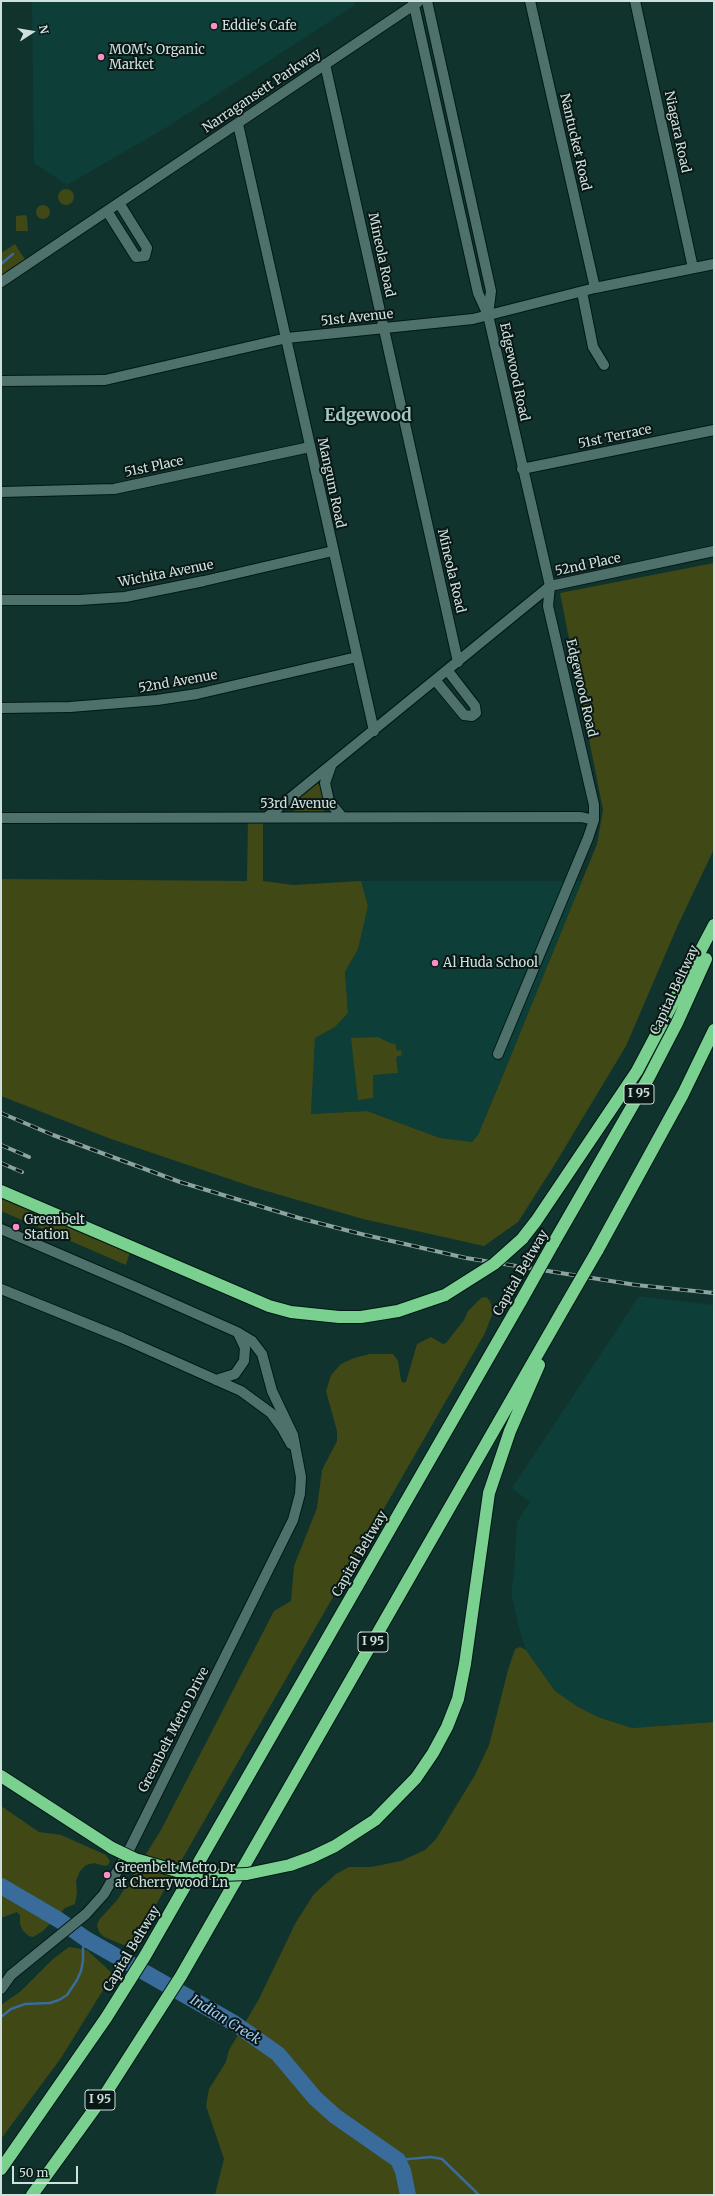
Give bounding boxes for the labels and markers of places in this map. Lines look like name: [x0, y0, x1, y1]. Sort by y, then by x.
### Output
place label: Eddie's Cafe: [222, 18, 297, 34]
marker: Eddie's Cafe: [209, 21, 219, 31]
place label: MOM's Organic Market: [109, 42, 205, 73]
marker: MOM's Organic Market: [96, 52, 106, 62]
place label: Al Huda School: [443, 955, 538, 971]
marker: Al Huda School: [430, 958, 440, 968]
place label: Greenbelt Station: [24, 1212, 85, 1243]
marker: Greenbelt Station: [11, 1222, 21, 1232]
place label: Greenbelt Metro Dr at Cherrywood Ln: [115, 1860, 235, 1891]
marker: Greenbelt Metro Dr at Cherrywood Ln: [102, 1870, 112, 1880]

